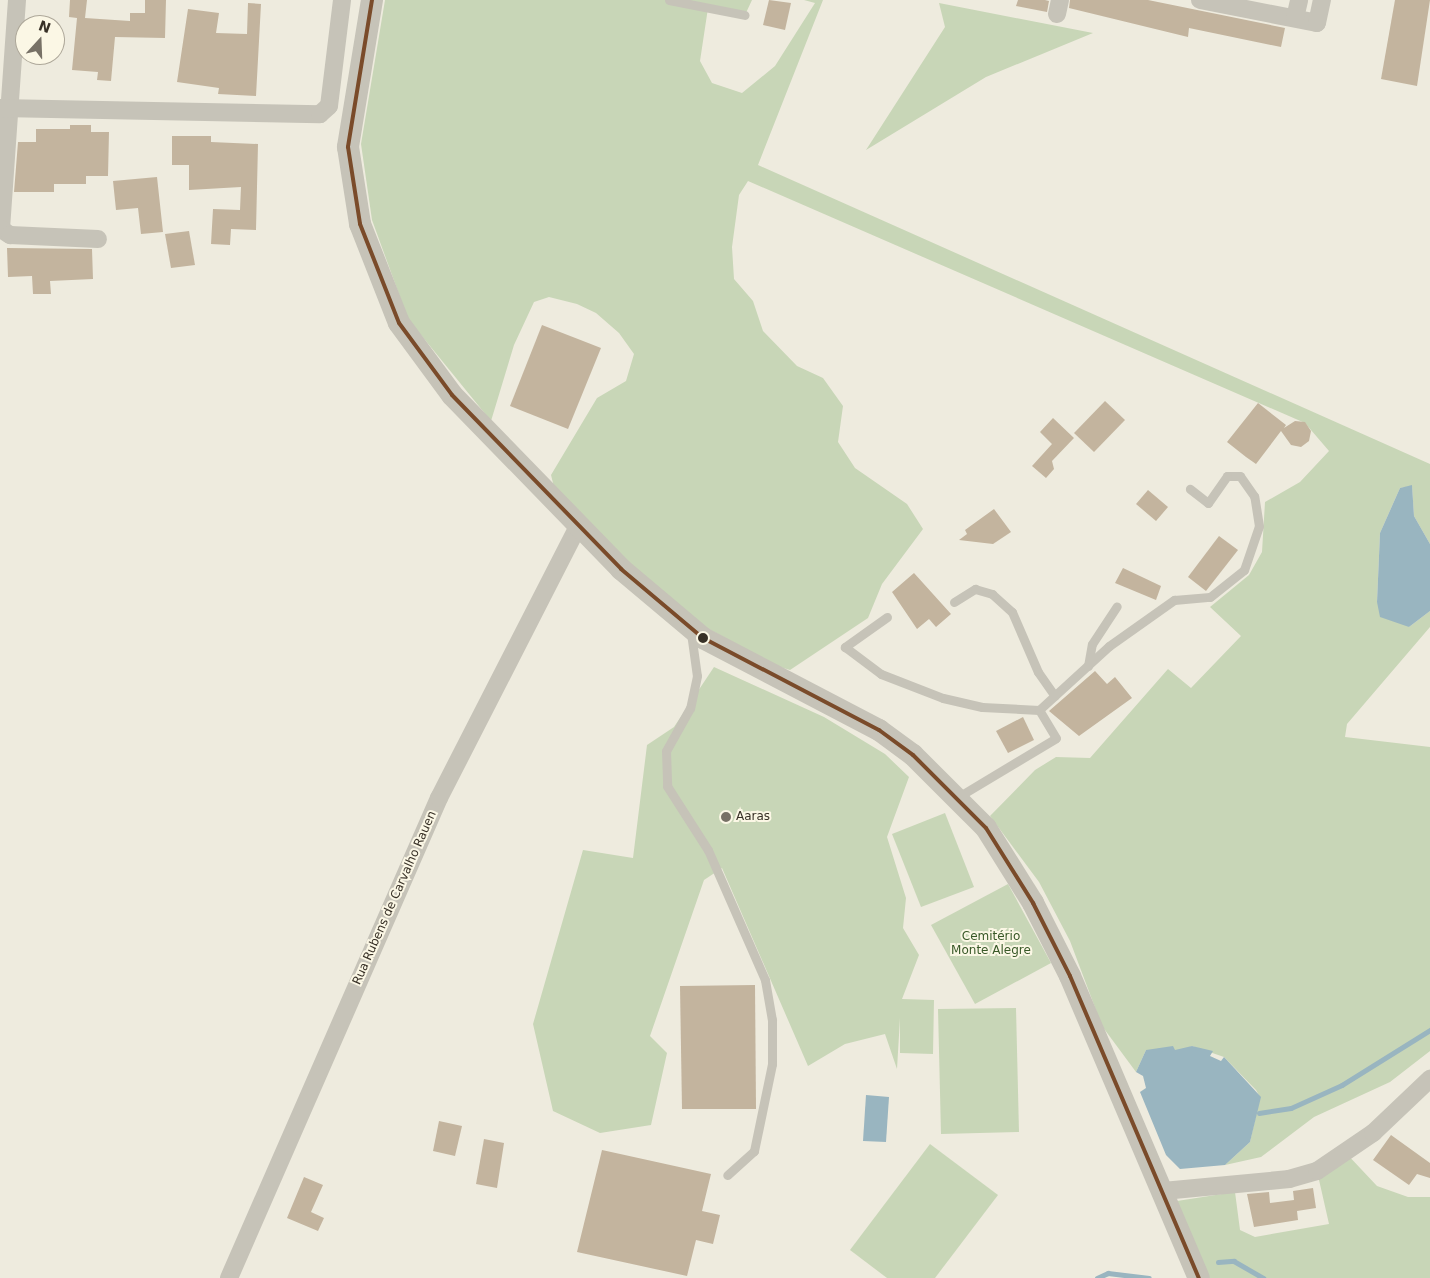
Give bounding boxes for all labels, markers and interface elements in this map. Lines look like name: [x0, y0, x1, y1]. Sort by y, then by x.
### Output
north arrow: [15, 15, 65, 65]
text: N: [37, 17, 53, 36]
unlabelled marker: [698, 633, 708, 643]
street label: Rua Rubens de Carvalho Rauen: [350, 809, 440, 987]
place label: Aaras: [736, 810, 770, 824]
marker: Aaras: [720, 811, 732, 823]
park label: Cemitério Monte Alegre: [951, 930, 1031, 958]

